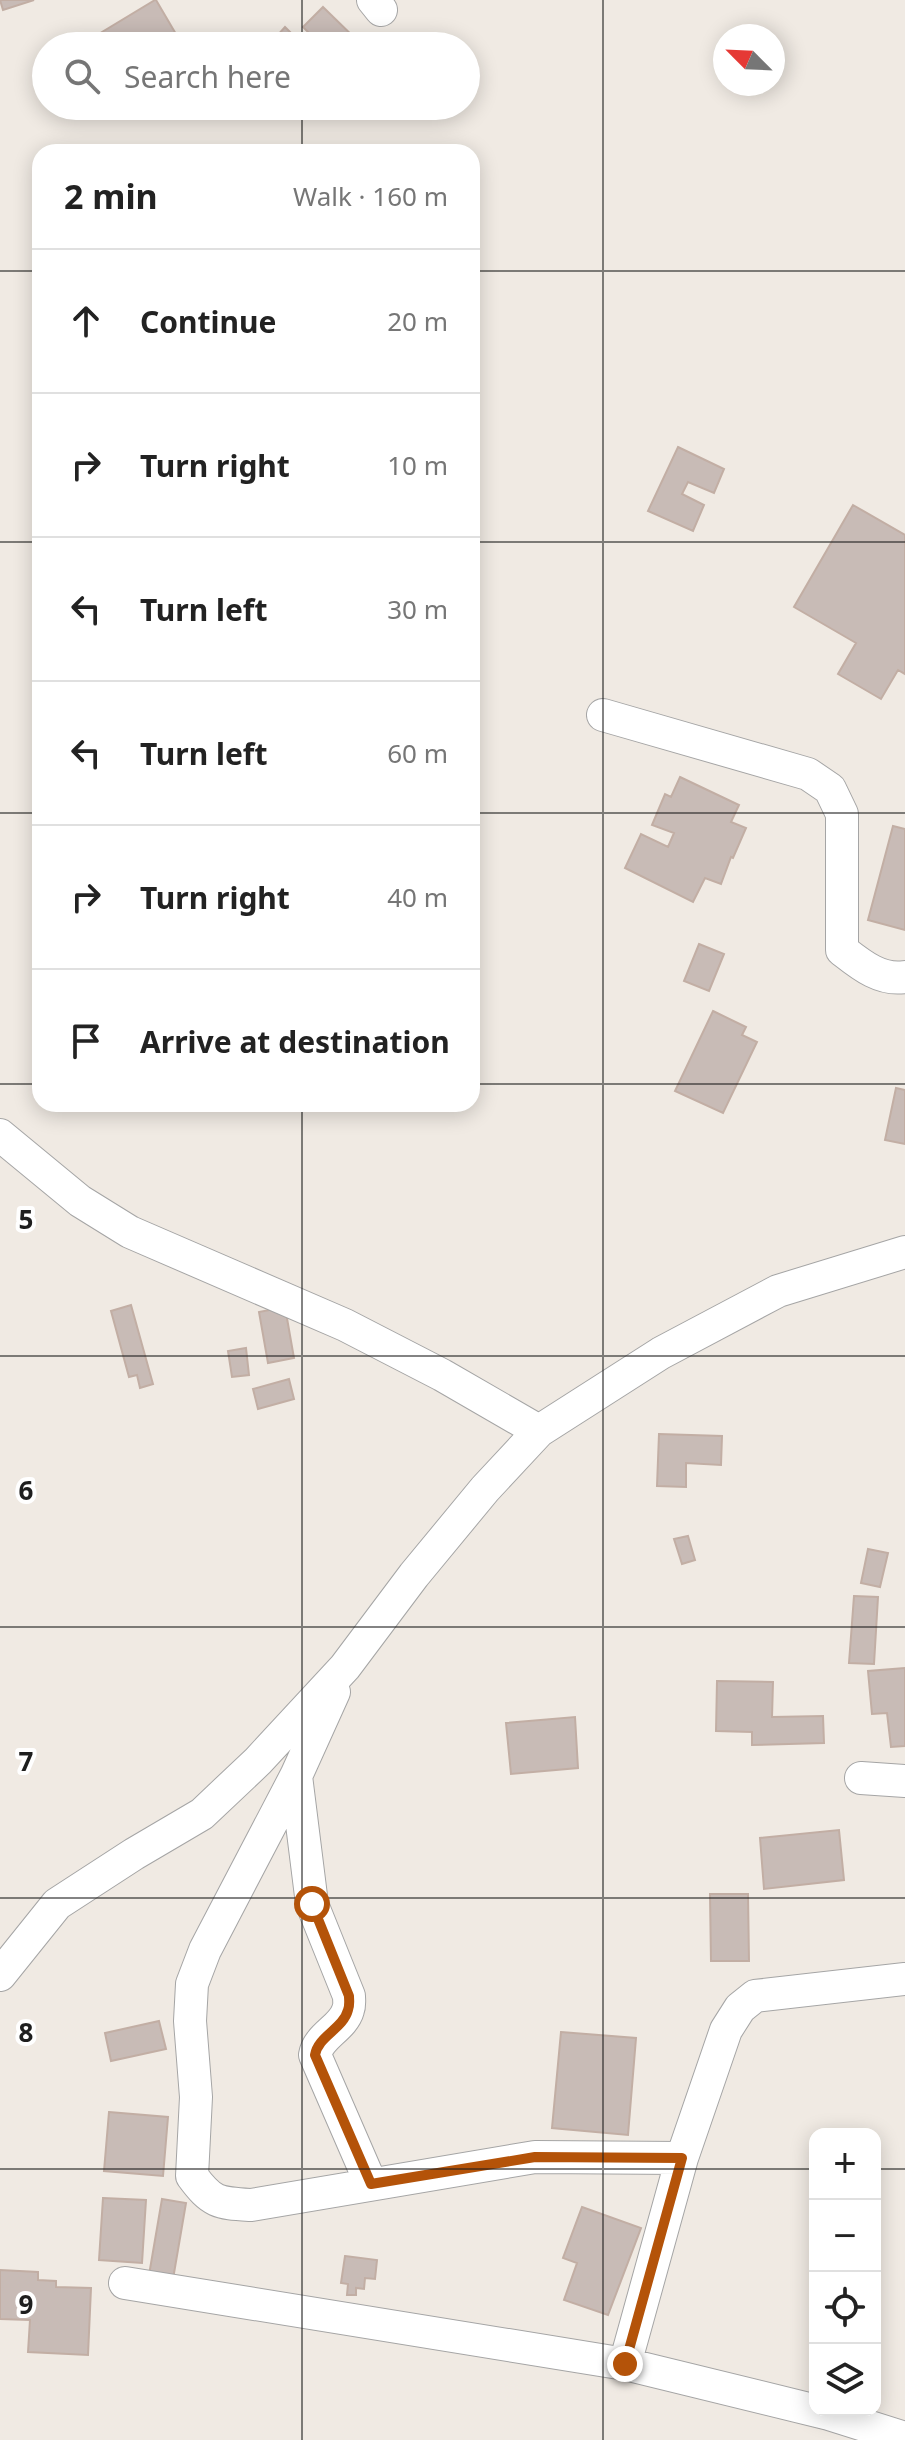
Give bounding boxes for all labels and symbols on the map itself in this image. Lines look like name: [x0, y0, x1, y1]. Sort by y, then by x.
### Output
north arrow: [713, 24, 785, 96]
text: 5: [19, 1201, 33, 1237]
text: 6: [19, 1472, 34, 1508]
text: 7: [19, 1743, 34, 1779]
route start: [294, 1886, 330, 1922]
text: 8: [19, 2014, 33, 2050]
text: 9: [19, 2286, 33, 2322]
route end: [607, 2346, 643, 2382]

